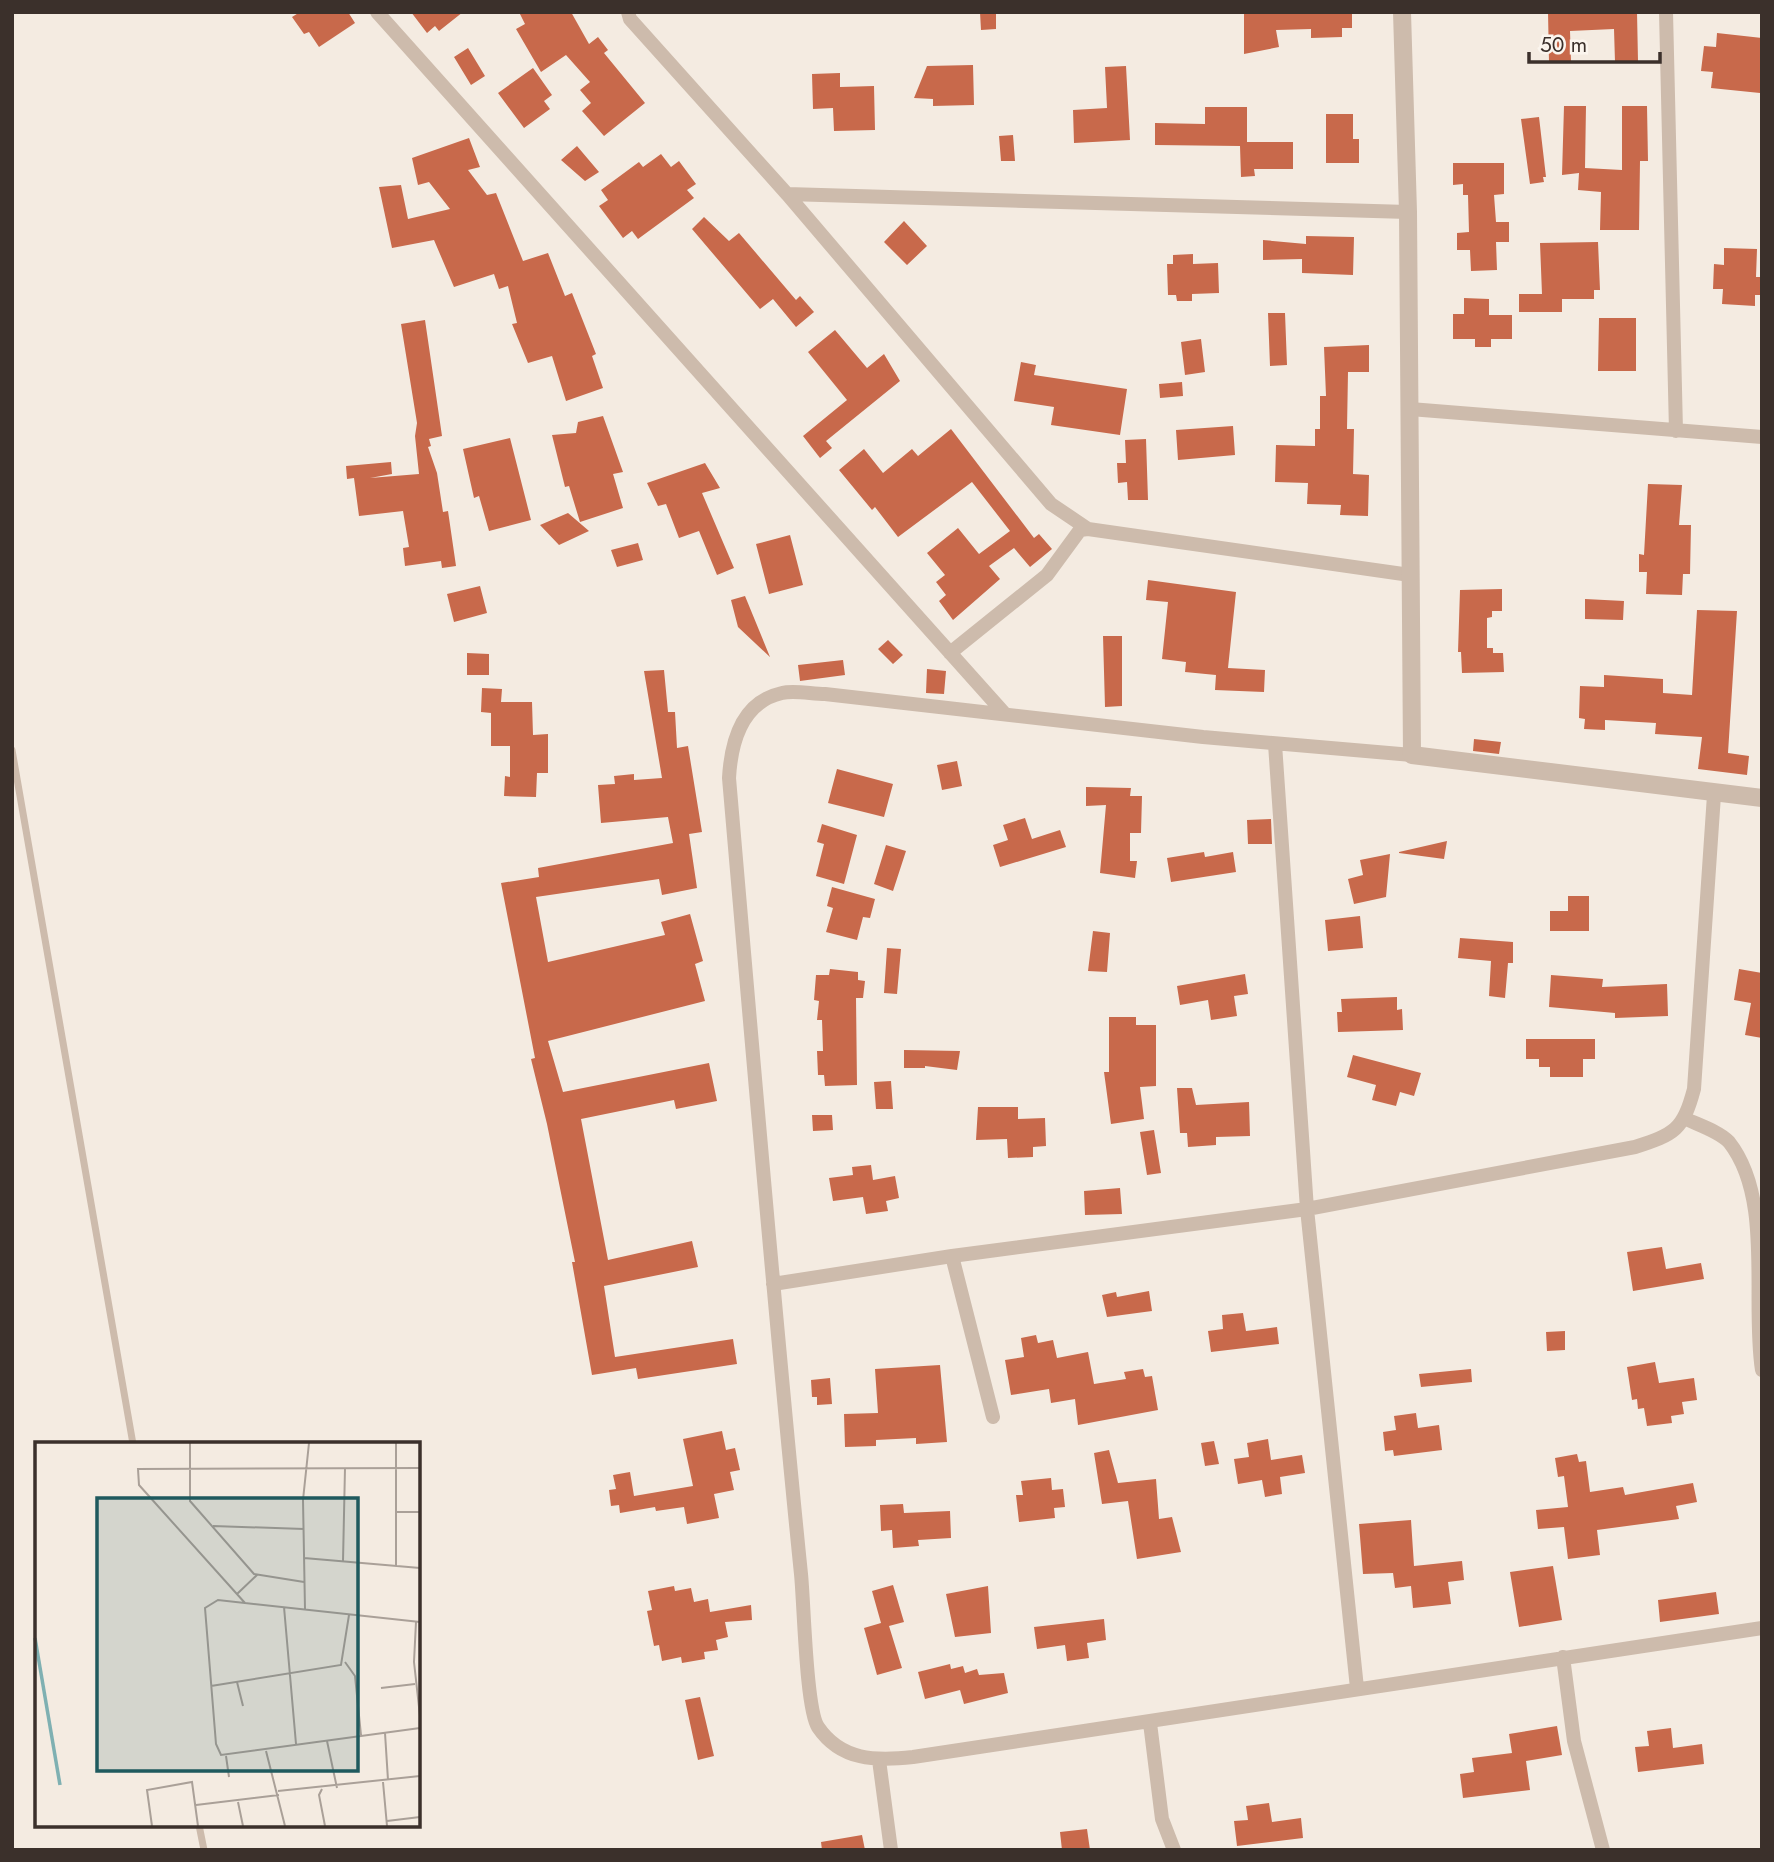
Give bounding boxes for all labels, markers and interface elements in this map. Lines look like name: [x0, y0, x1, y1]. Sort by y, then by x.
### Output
scale bar: [1529, 21, 1660, 65]
text: 50 m: [1540, 30, 1587, 60]
inset map: [35, 1442, 420, 1827]

